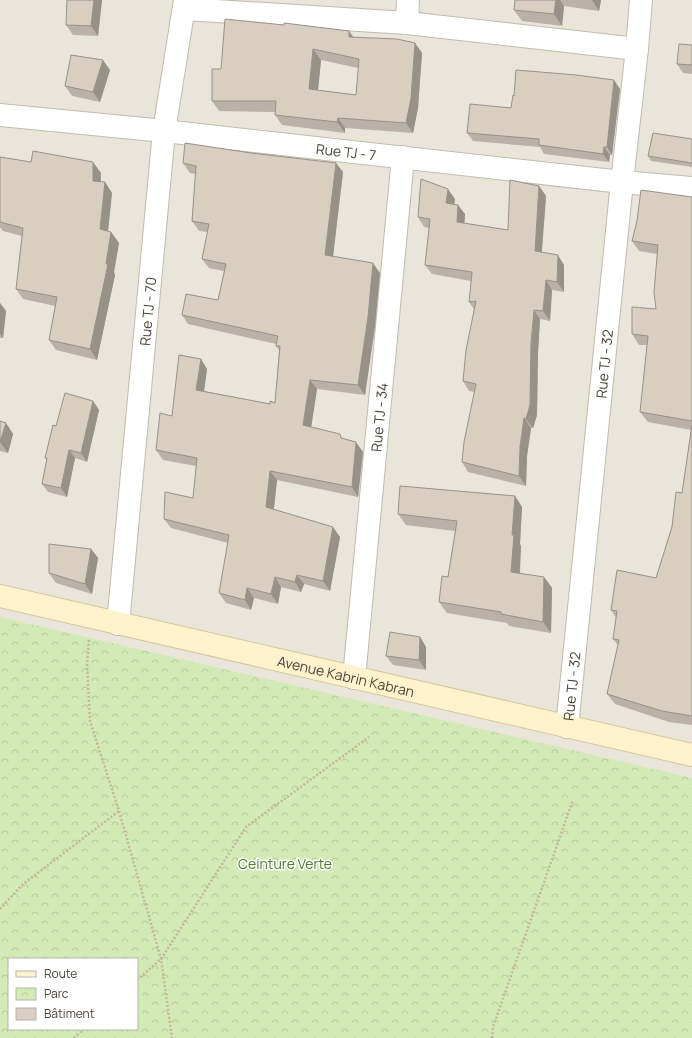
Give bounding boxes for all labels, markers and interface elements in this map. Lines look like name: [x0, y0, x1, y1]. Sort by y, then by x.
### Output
street label: Rue TJ - 7: [315, 138, 377, 164]
street label: Rue TJ - 70: [135, 276, 160, 347]
street label: Rue TJ - 32: [591, 328, 617, 399]
street label: Rue TJ - 34: [366, 382, 391, 453]
street label: Avenue Kabrin Kabran: [276, 651, 416, 700]
street label: Rue TJ - 32: [558, 651, 584, 722]
park label: Ceinture Verte: [238, 854, 332, 873]
legend: [8, 958, 138, 1030]
text: Route: [44, 965, 77, 982]
text: Parc: [44, 985, 69, 1002]
text: Bâtiment: [44, 1005, 95, 1022]

